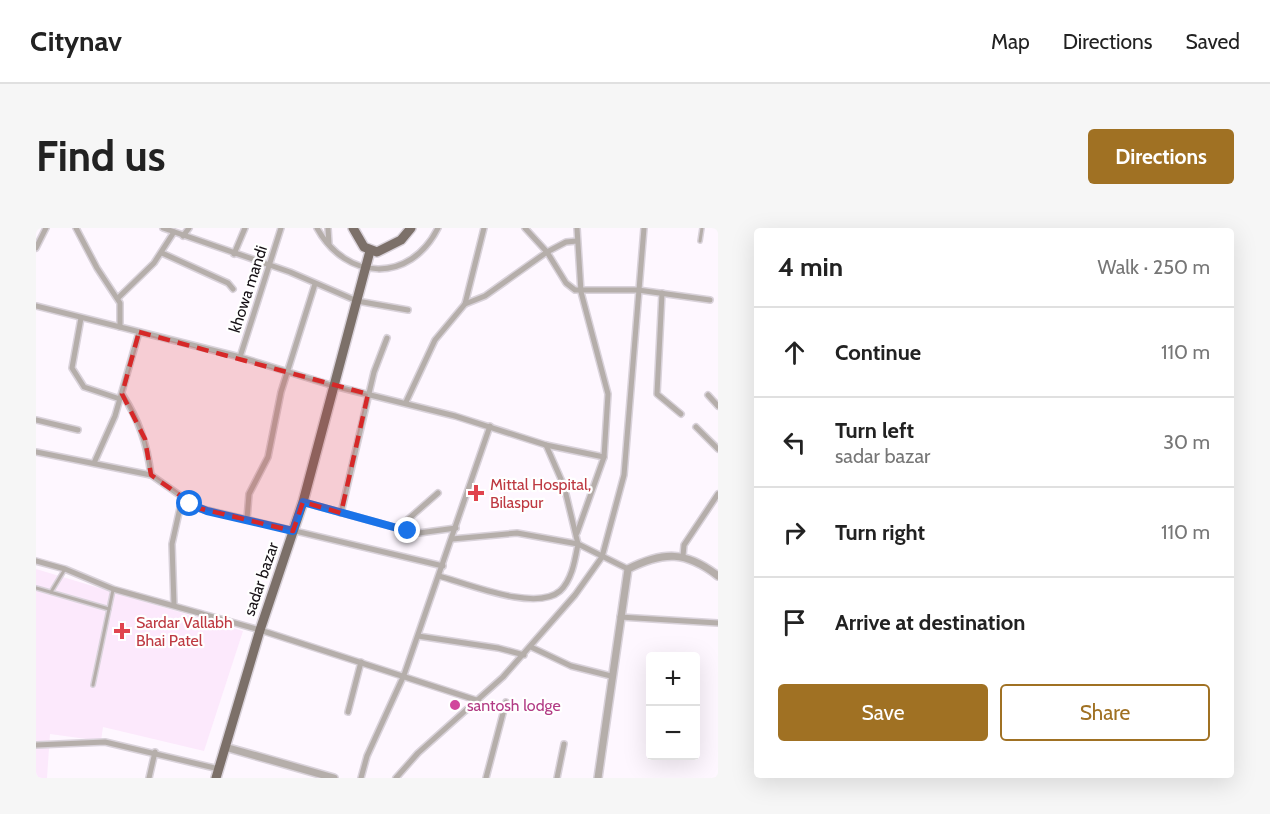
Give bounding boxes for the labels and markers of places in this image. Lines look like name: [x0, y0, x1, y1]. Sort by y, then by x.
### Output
place label: Mittal Hospital, Bilaspur: [490, 475, 591, 512]
marker: Mittal Hospital, Bilaspur: [467, 484, 485, 502]
place label: Sardar Vallabh Bhai Patel: [136, 613, 233, 650]
marker: Sardar Vallabh Bhai Patel: [113, 622, 131, 640]
place label: santosh lodge: [467, 696, 561, 715]
marker: santosh lodge: [448, 698, 462, 712]

